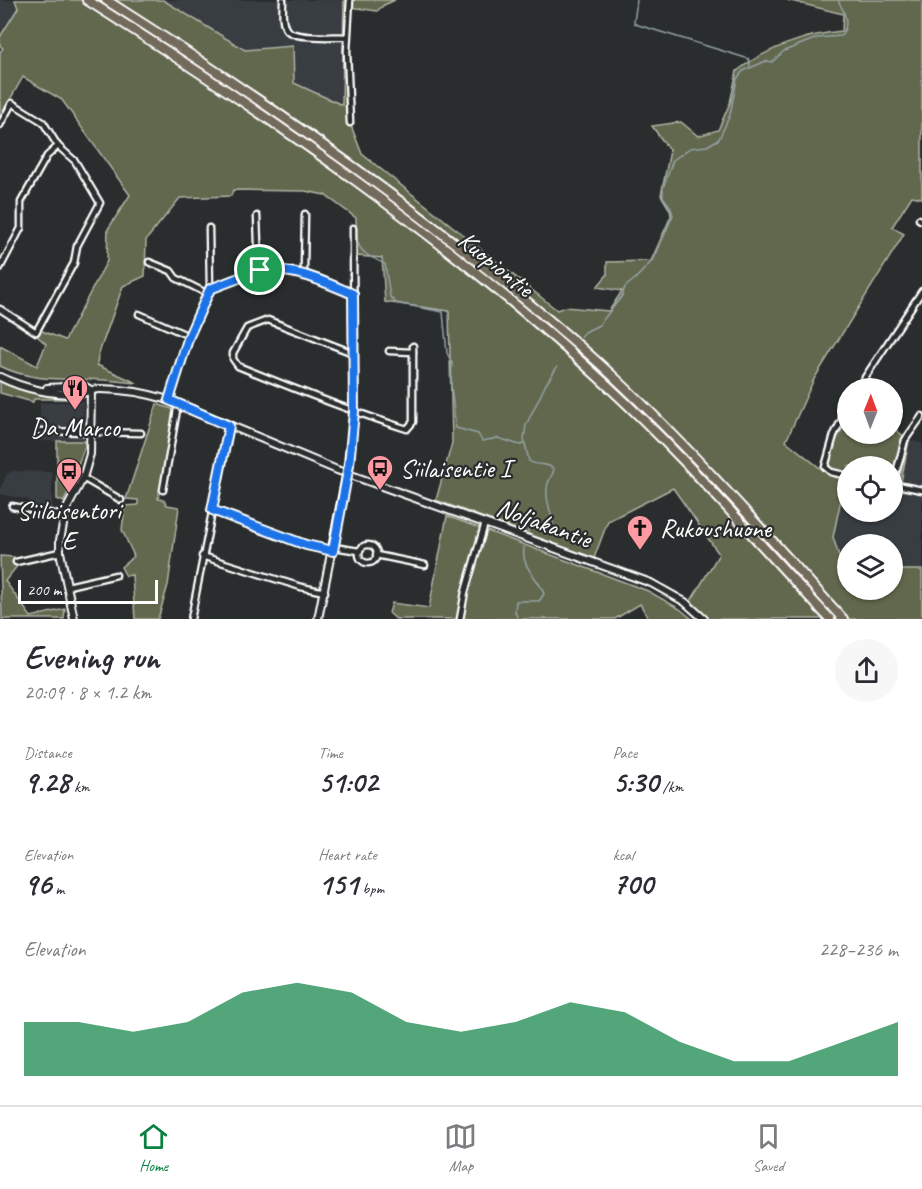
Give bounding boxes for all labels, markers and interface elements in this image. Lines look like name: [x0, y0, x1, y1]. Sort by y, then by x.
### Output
street label: Kuopiontie: [452, 224, 542, 305]
pin: [234, 244, 285, 295]
icon: arrive: [243, 253, 276, 286]
restaurant icon: Da Marco: [60, 373, 90, 411]
north arrow: [837, 378, 903, 444]
map controls: [837, 378, 903, 600]
place label: Da Marco: [30, 411, 122, 444]
place label: Siilaisentie I: [400, 452, 516, 485]
bus stop icon: Siilaisentie I: [365, 453, 395, 491]
bus stop icon: Siilaisentori E: [54, 456, 84, 494]
button: locate: [837, 456, 903, 522]
street label: Noljakantie: [492, 491, 597, 556]
place label: Siilaisentori E: [17, 494, 124, 557]
place label: Rukoushuone: [660, 512, 773, 545]
church icon: Rukoushuone: [625, 513, 655, 551]
button: layers: [837, 534, 903, 600]
scale bar: [18, 577, 158, 604]
text: 200 m: [27, 580, 61, 600]
text: Evening run: [24, 636, 159, 678]
button: share: [835, 639, 898, 702]
text: 20:09 · 8 × 1.2 km: [24, 680, 151, 705]
text: Distance: [24, 743, 72, 763]
text: Time: [318, 743, 343, 763]
text: Pace: [613, 743, 637, 763]
text: 9.28: [24, 763, 70, 801]
text: 51:02: [318, 763, 378, 801]
text: 5:30: [613, 763, 659, 801]
text: km: [70, 777, 90, 797]
text: /km: [659, 777, 683, 797]
text: Elevation: [24, 845, 73, 865]
text: Heart rate: [318, 845, 377, 865]
text: kcal: [613, 845, 634, 865]
text: 96: [24, 865, 51, 903]
text: 151: [318, 865, 358, 903]
text: 700: [613, 865, 653, 903]
text: m: [51, 879, 64, 899]
text: bpm: [358, 879, 384, 899]
text: Elevation: [24, 937, 86, 962]
text: 228–236 m: [819, 937, 898, 962]
tab: Home: [137, 1120, 170, 1176]
tab: Map: [444, 1120, 477, 1176]
tab: Saved: [752, 1120, 785, 1176]

